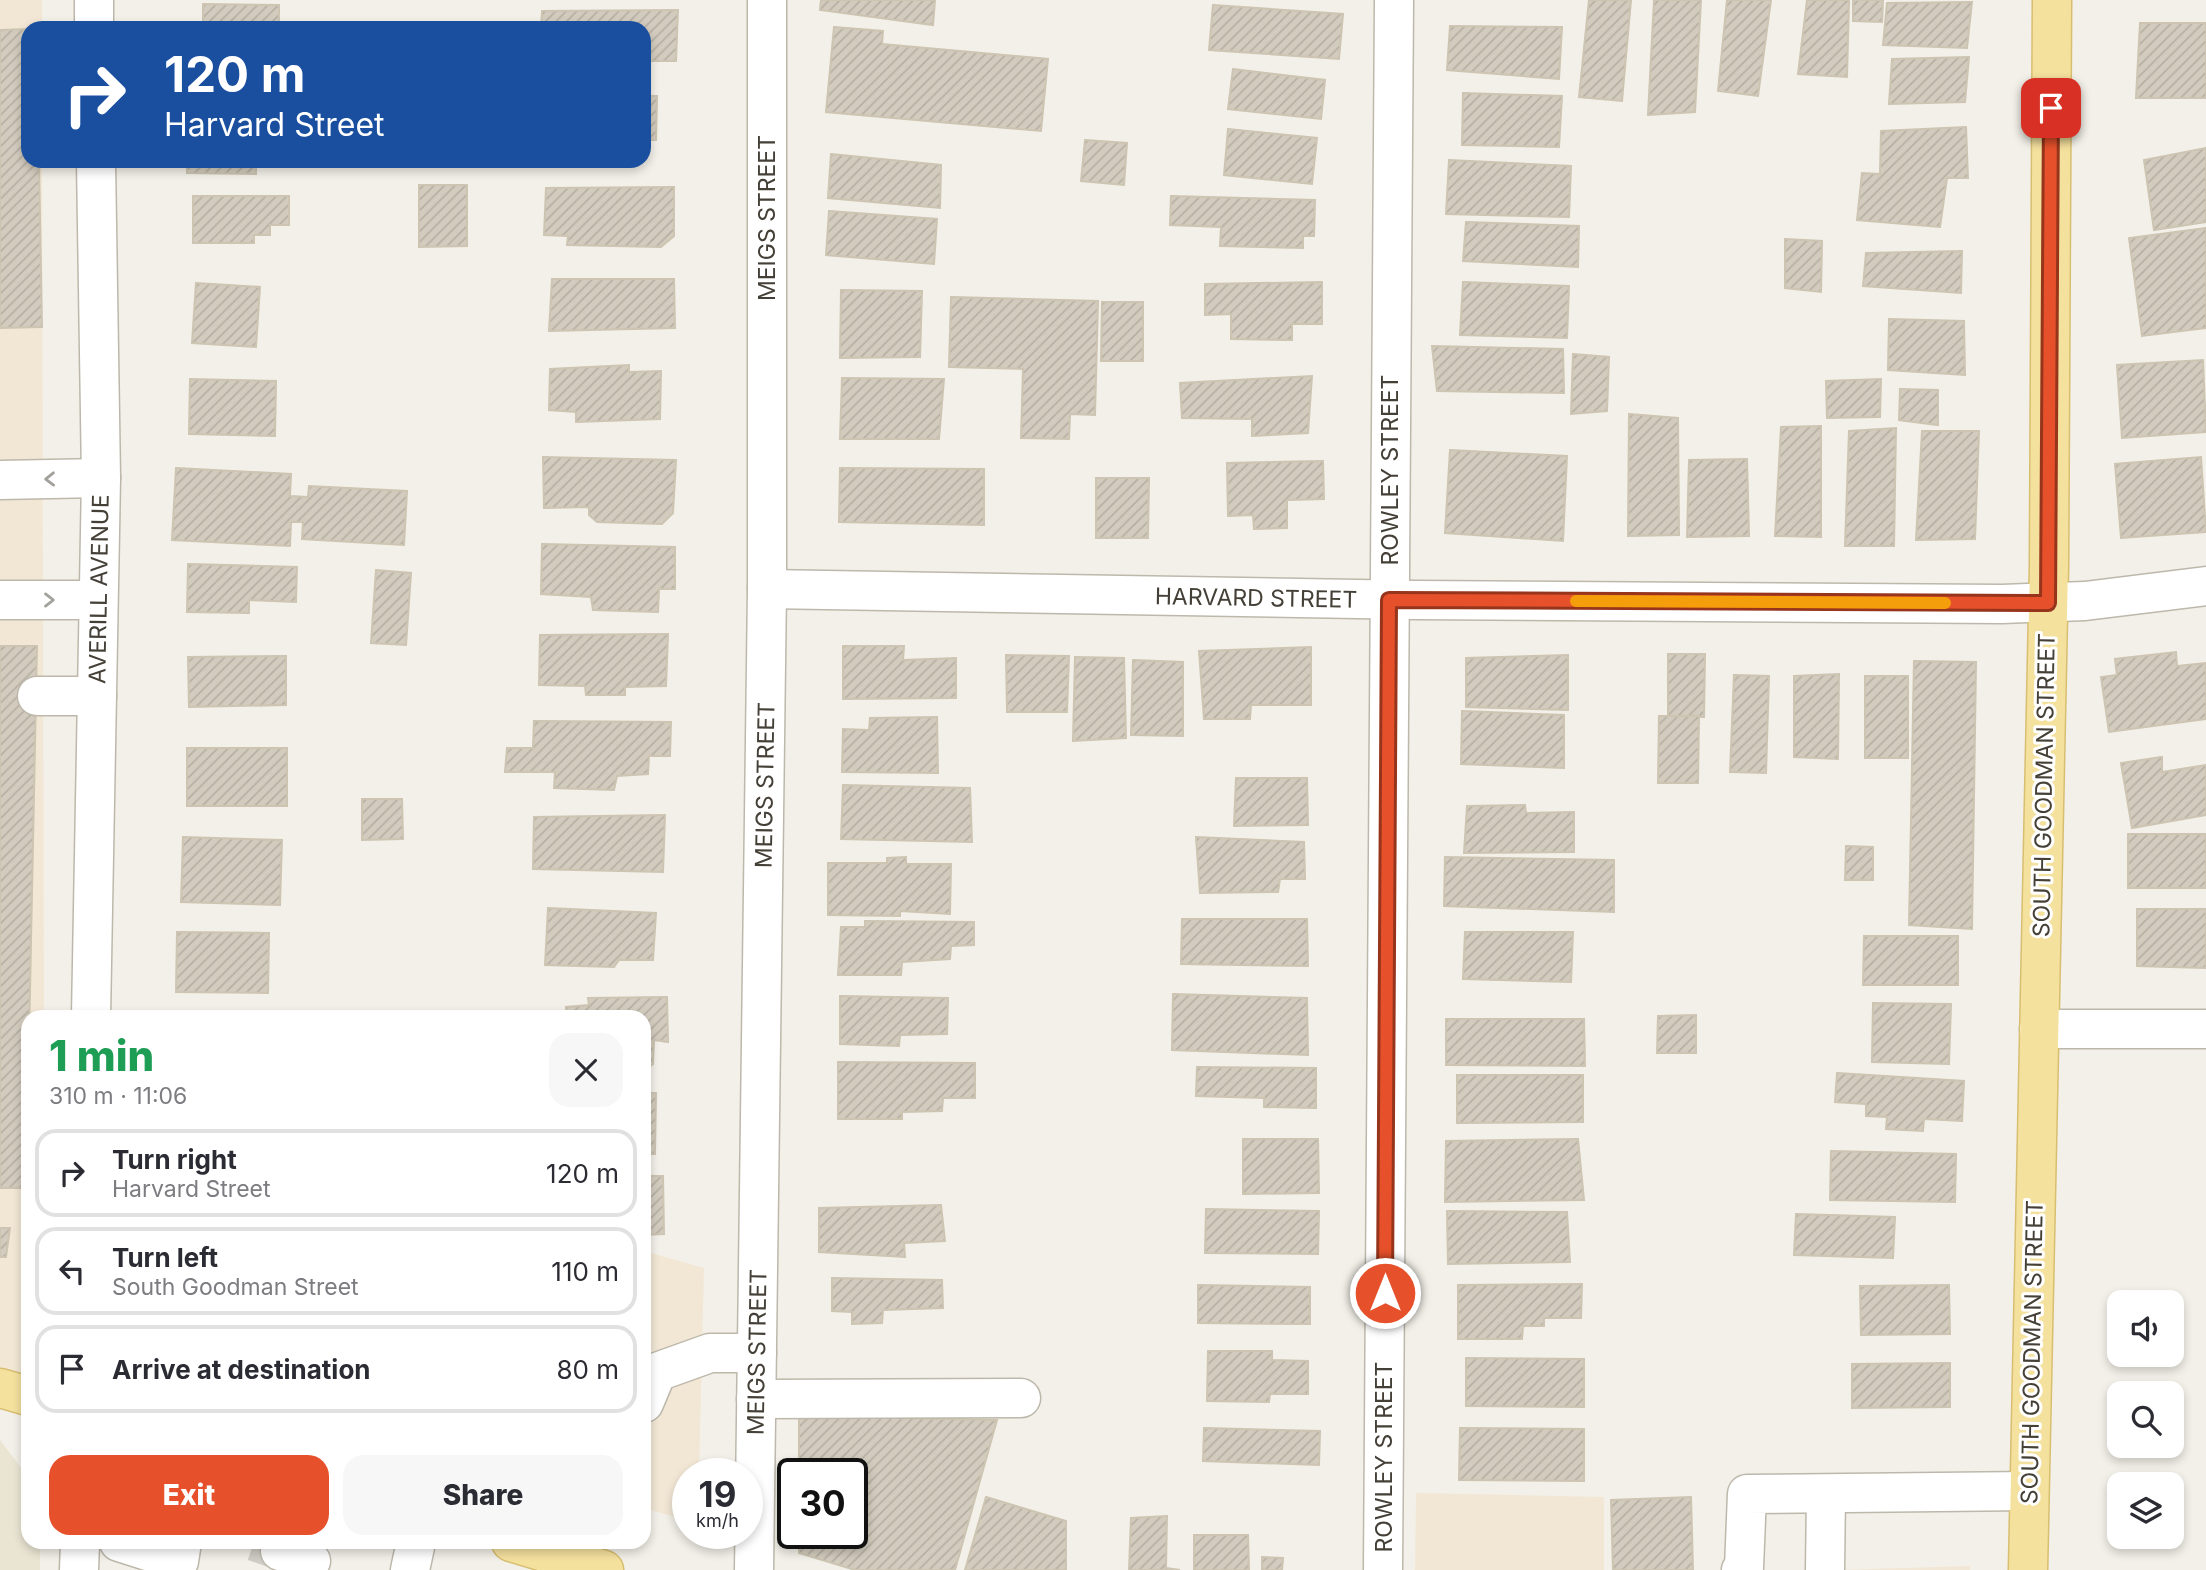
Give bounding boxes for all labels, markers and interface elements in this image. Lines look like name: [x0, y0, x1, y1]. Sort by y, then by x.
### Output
text: 120 m: [164, 45, 305, 104]
icon: right: [49, 49, 140, 140]
pin: [2021, 78, 2081, 138]
icon: arrive: [2032, 89, 2070, 127]
text: Harvard Street: [164, 105, 385, 144]
street label: MEIGS STREET: [753, 135, 781, 301]
street label: ROWLEY STREET: [1376, 375, 1404, 565]
one-way arrow: [45, 471, 55, 487]
street label: AVERILL AVENUE: [83, 494, 115, 684]
street label: HARVARD STREET: [1155, 582, 1357, 614]
one-way arrow: [44, 592, 55, 608]
street label: SOUTH GOODMAN STREET: [2027, 633, 2061, 937]
street label: MEIGS STREET: [750, 702, 780, 868]
text: 1 min: [49, 1030, 154, 1081]
button: close: [549, 1033, 623, 1107]
text: 310 m · 11:06: [49, 1082, 187, 1110]
text: Turn right: [112, 1144, 237, 1175]
icon: right: [53, 1154, 91, 1192]
text: 120 m: [546, 1158, 619, 1189]
text: Harvard Street: [112, 1175, 270, 1203]
street label: SOUTH GOODMAN STREET: [2015, 1200, 2049, 1504]
text: Turn left: [112, 1242, 218, 1273]
icon: left: [53, 1252, 91, 1290]
text: 110 m: [551, 1256, 619, 1287]
position arrow: [1348, 1256, 1422, 1330]
street label: MEIGS STREET: [742, 1269, 772, 1435]
text: South Goodman Street: [112, 1273, 359, 1301]
map controls: [2107, 1290, 2184, 1549]
button: sound: [2107, 1290, 2184, 1367]
icon: arrive: [53, 1350, 91, 1388]
text: Arrive at destination: [112, 1354, 371, 1385]
text: 80 m: [556, 1354, 619, 1385]
street label: ROWLEY STREET: [1370, 1362, 1398, 1552]
button: search: [2107, 1381, 2184, 1458]
button: Exit: [49, 1455, 329, 1535]
button: Share: [343, 1455, 623, 1535]
speed limit sign: 30: [777, 1458, 868, 1549]
button: layers: [2107, 1472, 2184, 1549]
text: 19: [699, 1473, 736, 1515]
text: km/h: [696, 1510, 739, 1531]

